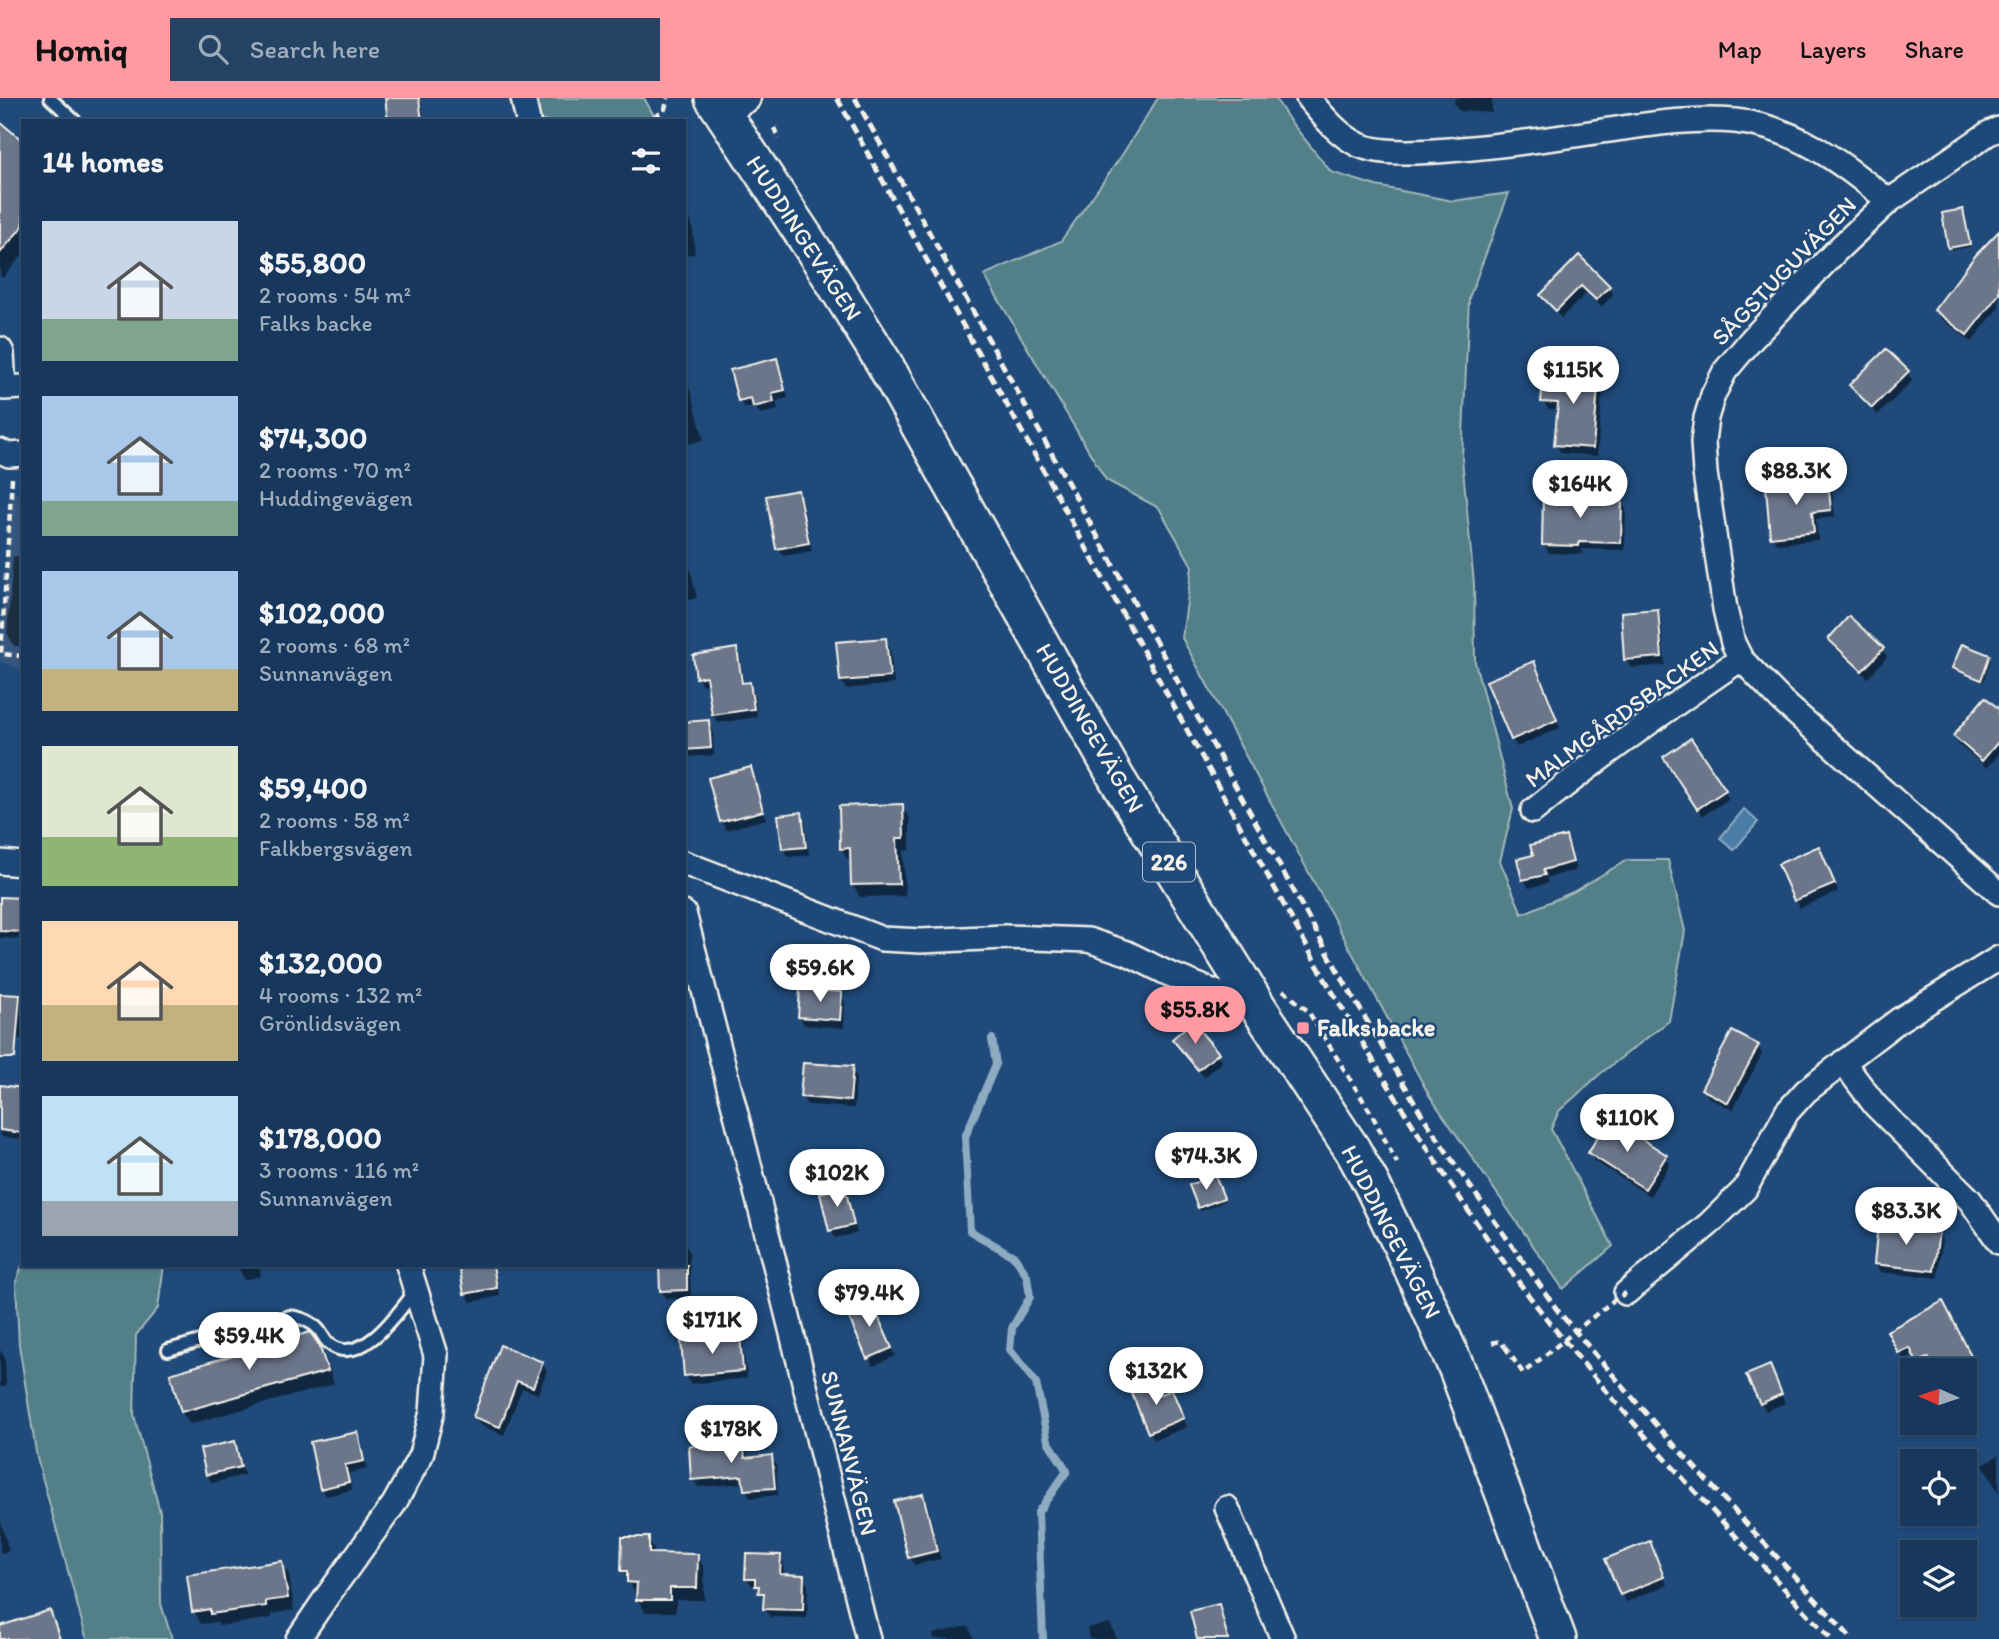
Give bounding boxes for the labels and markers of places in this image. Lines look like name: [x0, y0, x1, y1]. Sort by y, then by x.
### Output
pin: $115K: [1524, 346, 1622, 406]
pin: $88.3K: [1739, 448, 1853, 507]
pin: $164K: [1531, 460, 1629, 520]
pin: $59.6K: [763, 944, 877, 1004]
pin: $55.8K: [1138, 986, 1252, 1046]
place label: Falks backe: [1317, 1013, 1435, 1042]
marker: Falks backe: [1295, 1020, 1311, 1036]
pin: $110K: [1578, 1094, 1676, 1154]
pin: $74.3K: [1149, 1132, 1263, 1192]
pin: $102K: [788, 1150, 886, 1209]
pin: $83.3K: [1849, 1188, 1963, 1247]
pin: $79.4K: [812, 1270, 926, 1329]
pin: $171K: [663, 1296, 761, 1356]
pin: $59.4K: [192, 1312, 306, 1372]
pin: $132K: [1107, 1348, 1205, 1407]
pin: $178K: [682, 1406, 780, 1465]

